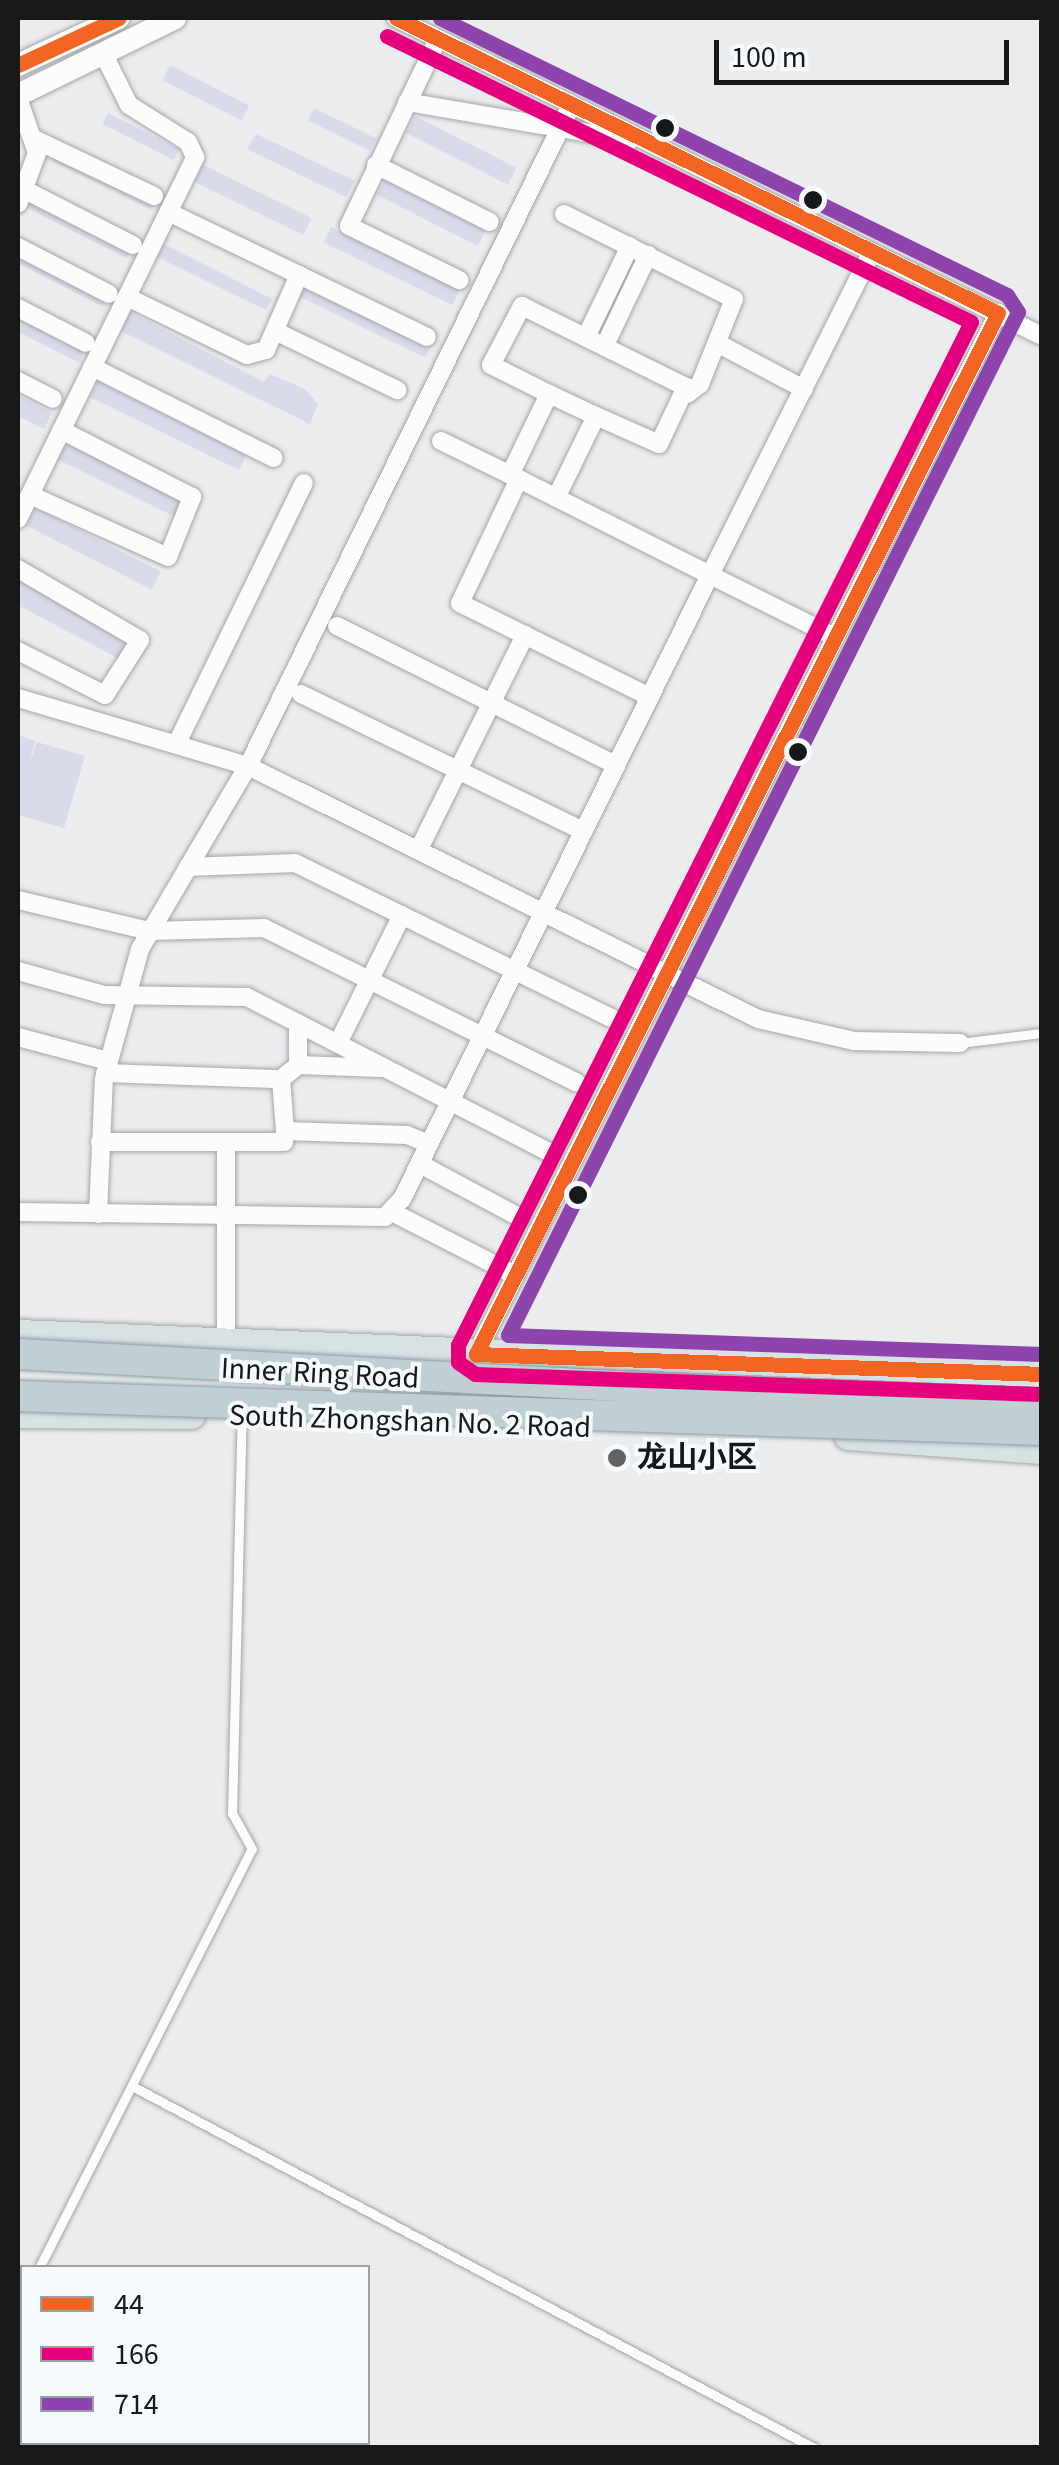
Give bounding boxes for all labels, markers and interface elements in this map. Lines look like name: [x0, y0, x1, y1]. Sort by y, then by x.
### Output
scale bar: [719, 20, 1014, 82]
text: 100 m: [731, 36, 807, 79]
unlabelled marker: [655, 118, 675, 138]
unlabelled marker: [803, 190, 823, 210]
unlabelled marker: [788, 742, 808, 762]
unlabelled marker: [568, 1185, 588, 1205]
street label: Inner Ring Road: [220, 1351, 420, 1397]
street label: South Zhongshan No. 2 Road: [229, 1398, 591, 1446]
place label: 龙山小区: [637, 1440, 757, 1476]
marker: 龙山小区: [606, 1447, 628, 1469]
legend: [20, 2265, 370, 2445]
text: 44: [114, 2283, 144, 2326]
text: 166: [114, 2333, 159, 2376]
text: 714: [114, 2383, 159, 2426]

